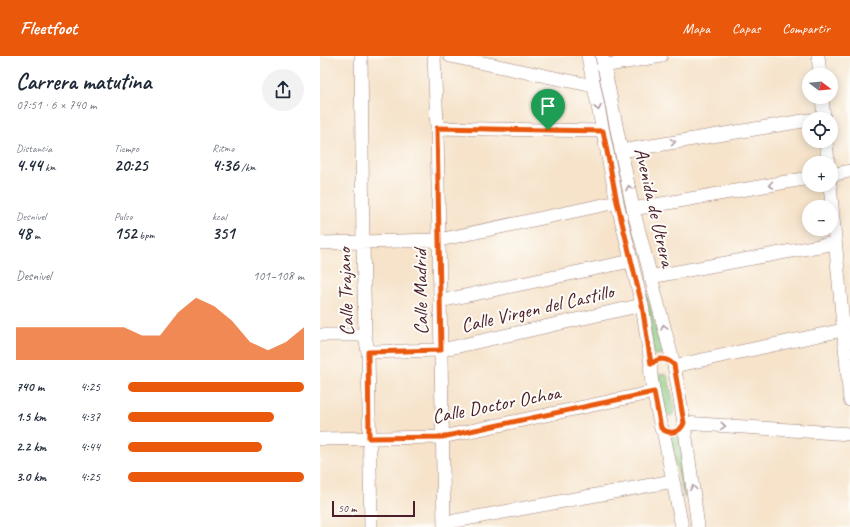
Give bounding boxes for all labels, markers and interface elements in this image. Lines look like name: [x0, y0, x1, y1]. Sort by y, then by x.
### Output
text: Fleetfoot: [20, 16, 77, 40]
text: Mapa: [683, 20, 710, 37]
text: Capas: [732, 20, 760, 37]
text: Compartir: [782, 20, 830, 37]
text: Carrera matutina: [16, 68, 151, 96]
north arrow: [802, 68, 838, 104]
map controls: [802, 68, 838, 236]
button: share: [262, 69, 304, 111]
pin: [531, 89, 565, 130]
icon: arrive: [537, 95, 559, 117]
text: 07:51 · 6 × 740 m: [16, 97, 97, 113]
one-way arrow: [594, 105, 602, 111]
button: locate: [802, 112, 838, 148]
one-way arrow: [670, 138, 676, 147]
text: Distancia: [16, 141, 52, 155]
text: Tiempo: [114, 141, 139, 155]
text: Ritmo: [212, 141, 234, 155]
street label: Avenida de Utrera: [629, 145, 681, 271]
text: 4.44: [16, 155, 42, 176]
text: 20:25: [114, 155, 148, 176]
text: 4:36: [212, 155, 239, 176]
button: +: [802, 156, 838, 192]
text: km: [42, 160, 56, 174]
text: /km: [239, 160, 256, 174]
one-way arrow: [767, 180, 774, 189]
one-way arrow: [625, 184, 633, 191]
button: −: [802, 200, 838, 236]
text: Desnivel: [16, 209, 46, 223]
text: Pulso: [114, 209, 132, 223]
text: kcal: [212, 209, 227, 223]
text: 48: [16, 223, 31, 244]
text: 152: [114, 223, 137, 244]
text: 351: [212, 223, 235, 244]
text: m: [31, 228, 40, 242]
text: bpm: [137, 228, 154, 242]
street label: Calle Trajano: [331, 245, 360, 337]
street label: Calle Madrid: [407, 246, 434, 335]
text: Desnivel: [16, 268, 51, 284]
text: 101–108 m: [253, 268, 304, 284]
street label: Calle Virgen del Castillo: [458, 278, 618, 338]
one-way arrow: [660, 324, 668, 330]
text: 740 m: [16, 379, 44, 395]
text: 4:25: [80, 379, 100, 395]
street label: Calle Doctor Ochoa: [430, 379, 564, 429]
text: 1.5 km: [16, 409, 46, 425]
text: 4:37: [80, 409, 100, 425]
one-way arrow: [720, 421, 726, 430]
text: 2.2 km: [16, 439, 46, 455]
text: 4:44: [80, 439, 100, 455]
text: 3.0 km: [16, 469, 46, 485]
text: 4:25: [80, 469, 100, 485]
one-way arrow: [689, 485, 698, 491]
scale bar: [332, 499, 415, 518]
text: 50 m: [338, 501, 357, 515]

